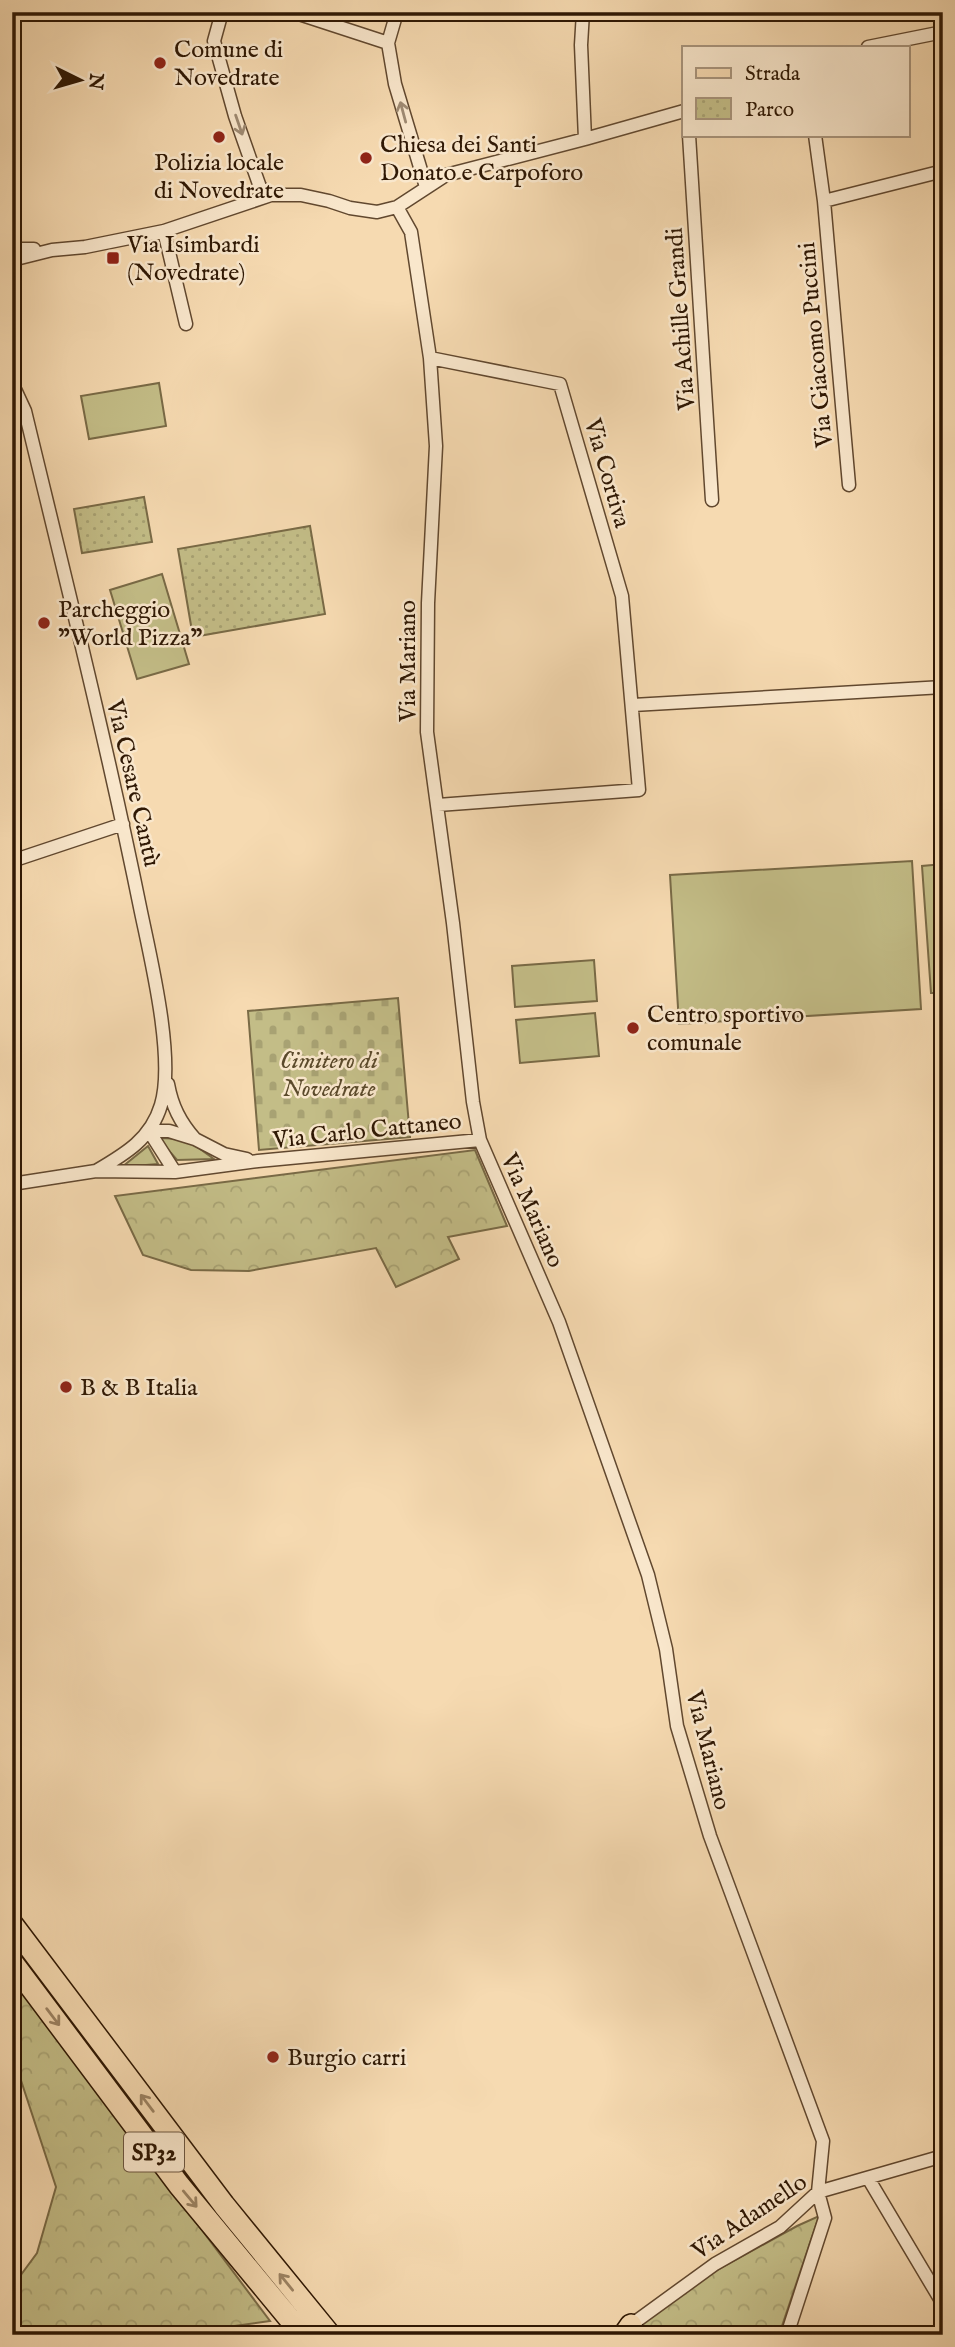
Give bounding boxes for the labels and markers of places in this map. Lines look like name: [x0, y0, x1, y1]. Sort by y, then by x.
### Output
place label: Comune di Novedrate: [174, 35, 283, 94]
marker: Comune di Novedrate: [152, 55, 168, 71]
marker: Polizia locale di Novedrate: [211, 129, 227, 145]
place label: Chiesa dei Santi Donato e Carpoforo: [380, 130, 583, 189]
place label: Polizia locale di Novedrate: [154, 148, 284, 207]
marker: Chiesa dei Santi Donato e Carpoforo: [358, 150, 374, 166]
place label: Via Isimbardi (Novedrate): [126, 230, 260, 289]
marker: Via Isimbardi (Novedrate): [105, 250, 121, 266]
place label: Parcheggio "World Pizza": [58, 595, 203, 654]
marker: Parcheggio "World Pizza": [36, 615, 52, 631]
place label: Centro sportivo comunale: [647, 1000, 804, 1059]
marker: Centro sportivo comunale: [625, 1020, 641, 1036]
place label: B & B Italia: [80, 1373, 198, 1404]
marker: B & B Italia: [58, 1379, 74, 1395]
place label: Burgio carri: [287, 2043, 406, 2074]
marker: Burgio carri: [265, 2049, 281, 2065]

